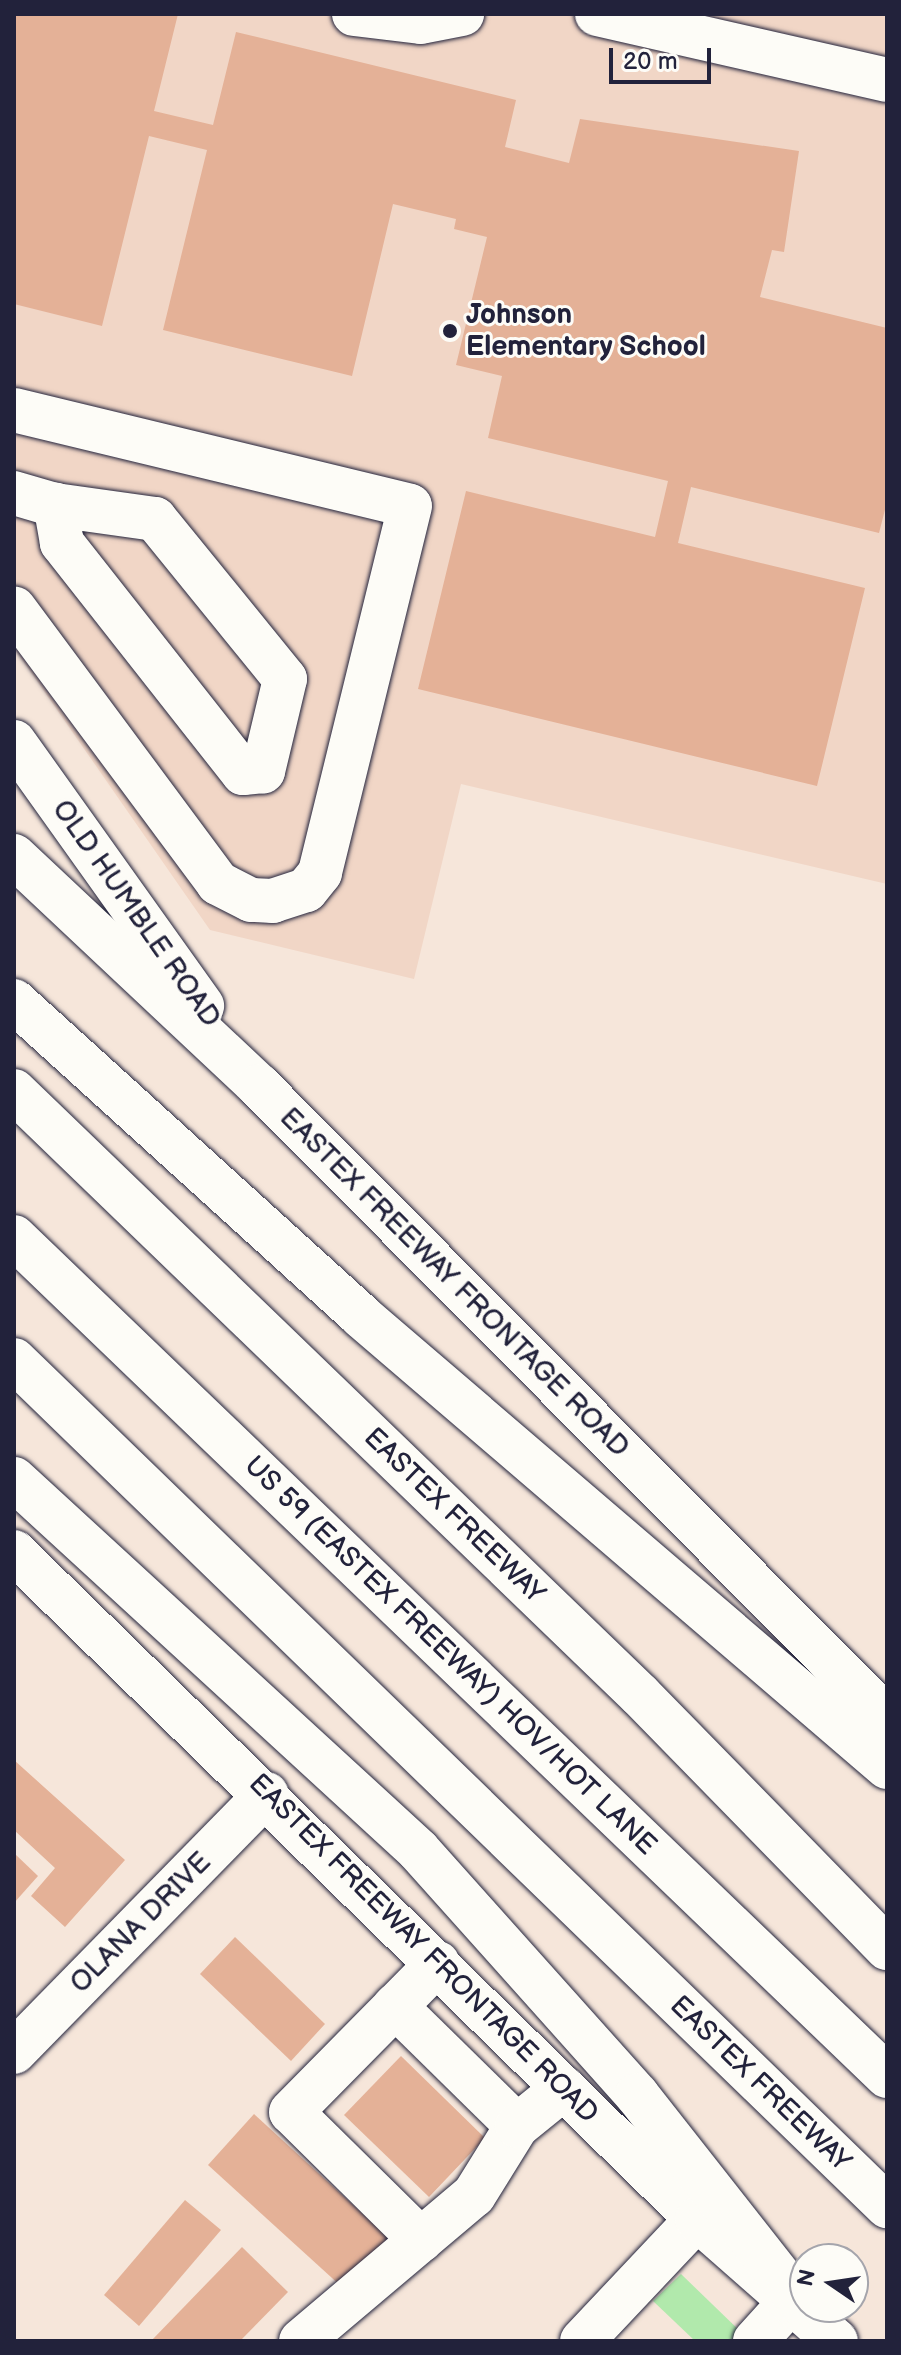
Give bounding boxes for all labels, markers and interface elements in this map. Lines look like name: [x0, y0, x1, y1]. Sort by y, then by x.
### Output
scale bar: [613, 32, 715, 82]
text: 20 m: [623, 47, 678, 76]
place label: Johnson Elementary School: [466, 298, 707, 364]
marker: Johnson Elementary School: [441, 322, 459, 340]
street label: OLD HUMBLE ROAD: [45, 794, 227, 1034]
street label: EASTEX FREEWAY FRONTAGE ROAD: [272, 1101, 636, 1465]
street label: EASTEX FREEWAY: [357, 1421, 551, 1611]
street label: US 59 (EASTEX FREEWAY) HOV/HOT LANE: [237, 1449, 663, 1863]
street label: EASTEX FREEWAY FRONTAGE ROAD: [241, 1767, 605, 2131]
street label: OLANA DRIVE: [64, 1846, 218, 2000]
street label: EASTEX FREEWAY: [663, 1989, 857, 2179]
north arrow: [789, 2243, 869, 2323]
text: N: [792, 2267, 822, 2289]

